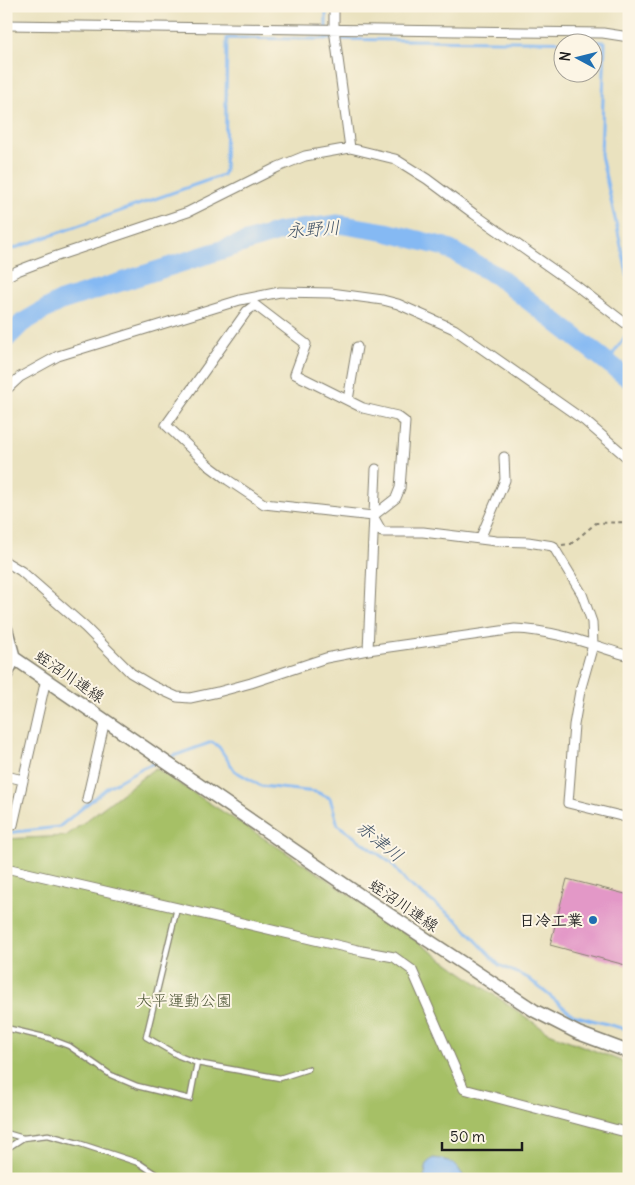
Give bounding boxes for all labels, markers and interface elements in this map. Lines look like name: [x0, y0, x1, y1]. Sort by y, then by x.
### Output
north arrow: [552, 32, 602, 82]
text: N: [556, 51, 575, 62]
water label: 永野川: [285, 216, 341, 242]
street label: 蛭沼川連線: [31, 645, 109, 707]
water label: 赤津川: [352, 815, 408, 867]
street label: 蛭沼川連線: [365, 874, 443, 936]
place label: 日冷工業: [519, 910, 583, 930]
marker: 日冷工業: [587, 914, 599, 926]
park label: 大平運動公園: [136, 990, 232, 1010]
scale bar: [442, 1120, 522, 1152]
text: 50 m: [450, 1127, 485, 1146]

